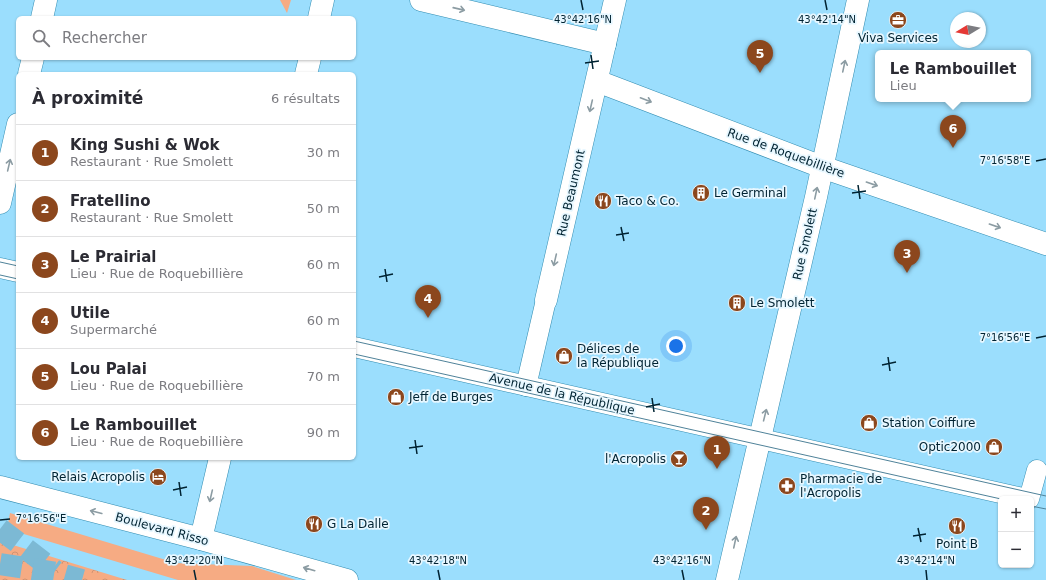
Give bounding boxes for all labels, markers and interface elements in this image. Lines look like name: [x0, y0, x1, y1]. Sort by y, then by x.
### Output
one-way arrow: [452, 6, 465, 13]
office icon: Viva Services: [888, 10, 908, 30]
north arrow: [950, 12, 986, 48]
text: 43°42'16"N: [554, 14, 612, 25]
text: 43°42'14"N: [798, 14, 856, 25]
search box: [16, 16, 356, 60]
icon: search: [30, 27, 52, 49]
text: Rechercher: [62, 29, 147, 47]
place label: Viva Services: [858, 31, 938, 45]
pin: 5: [747, 40, 773, 73]
popup: [875, 50, 1031, 102]
one-way arrow: [840, 60, 848, 73]
text: Le Rambouillet: [890, 60, 1016, 78]
text: Lieu: [890, 78, 917, 93]
text: À proximité: [32, 88, 143, 108]
text: 6 résultats: [271, 91, 340, 106]
one-way arrow: [640, 97, 652, 105]
one-way arrow: [587, 99, 594, 112]
pin: 6: [940, 115, 966, 148]
street label: Rue de Roquebillière: [726, 125, 846, 181]
text: King Sushi & Wok: [70, 136, 219, 154]
text: 1: [40, 145, 50, 160]
text: 30 m: [307, 145, 340, 160]
street label: Rue Beaumont: [554, 148, 588, 238]
text: Restaurant · Rue Smolett: [70, 154, 233, 169]
text: 7°16'58"E: [980, 155, 1030, 166]
one-way arrow: [5, 159, 13, 172]
one-way arrow: [866, 181, 878, 189]
building icon: Le Germinal: [691, 183, 711, 203]
place label: Le Germinal: [714, 186, 786, 200]
one-way arrow: [813, 187, 821, 200]
restaurant icon: Taco & Co.: [593, 191, 613, 211]
text: Fratellino: [70, 192, 151, 210]
place label: Taco & Co.: [615, 194, 679, 208]
text: 2: [40, 201, 50, 216]
text: 50 m: [307, 201, 340, 216]
street label: Rue Smolett: [790, 206, 820, 281]
text: Restaurant · Rue Smolett: [70, 210, 233, 225]
one-way arrow: [989, 223, 1001, 231]
pin: 3: [894, 240, 920, 273]
text: Le Prairial: [70, 248, 156, 266]
one-way arrow: [551, 253, 558, 266]
text: 3: [40, 257, 50, 272]
text: 60 m: [307, 257, 340, 272]
text: Lieu · Rue de Roquebillière: [70, 266, 243, 281]
pin: 4: [415, 285, 441, 318]
building icon: Le Smolett: [727, 293, 747, 313]
place label: Le Smolett: [750, 296, 815, 310]
text: Utile: [70, 304, 110, 322]
text: 4: [40, 313, 50, 328]
text: 60 m: [307, 313, 340, 328]
text: Supermarché: [70, 322, 157, 337]
text: 7°16'56"E: [980, 332, 1030, 343]
your location: [666, 336, 686, 356]
place label: Délices de la République: [577, 342, 659, 370]
shop icon: Délices de la République: [554, 346, 574, 366]
text: Lou Palai: [70, 360, 147, 378]
text: 5: [40, 369, 50, 384]
text: 70 m: [307, 369, 340, 384]
street label: Avenue de la République: [488, 370, 636, 418]
text: Lieu · Rue de Roquebillière: [70, 378, 243, 393]
shop icon: Jeff de Burges: [386, 387, 406, 407]
place label: Jeff de Burges: [408, 390, 493, 404]
one-way arrow: [761, 409, 769, 422]
shop icon: Station Coiffure: [859, 413, 879, 433]
text: Le Rambouillet: [70, 416, 197, 434]
place label: Station Coiffure: [882, 416, 975, 430]
text: 6: [40, 425, 50, 440]
text: 90 m: [307, 425, 340, 440]
text: Lieu · Rue de Roquebillière: [70, 434, 243, 449]
pin: 1: [704, 436, 730, 469]
shop icon: Optic2000: [984, 437, 1004, 457]
place label: Optic2000: [919, 440, 981, 454]
bar icon: l'Acropolis: [669, 449, 689, 469]
place label: l'Acropolis: [605, 452, 666, 466]
hotel icon: Relais Acropolis: [148, 467, 168, 487]
place label: Relais Acropolis: [51, 470, 145, 484]
place label: Pharmacie de l'Acropolis: [800, 472, 882, 500]
pharmacy icon: Pharmacie de l'Acropolis: [777, 476, 797, 496]
one-way arrow: [207, 489, 215, 502]
map controls: [998, 496, 1034, 568]
button: +: [998, 496, 1034, 532]
pin: 2: [693, 497, 719, 530]
one-way arrow: [89, 508, 102, 515]
street label: Boulevard Risso: [114, 510, 210, 548]
text: 7°16'56"E: [16, 513, 66, 524]
restaurant icon: G La Dalle: [304, 514, 324, 534]
restaurant icon: Point B: [947, 516, 967, 536]
place label: G La Dalle: [327, 517, 389, 531]
button: −: [998, 532, 1034, 568]
one-way arrow: [732, 536, 740, 549]
place label: Point B: [936, 537, 978, 551]
text: 43°42'20"N: [165, 555, 223, 566]
text: 43°42'18"N: [409, 555, 467, 566]
text: 43°42'16"N: [653, 555, 711, 566]
text: 43°42'14"N: [897, 555, 955, 566]
one-way arrow: [303, 565, 316, 573]

